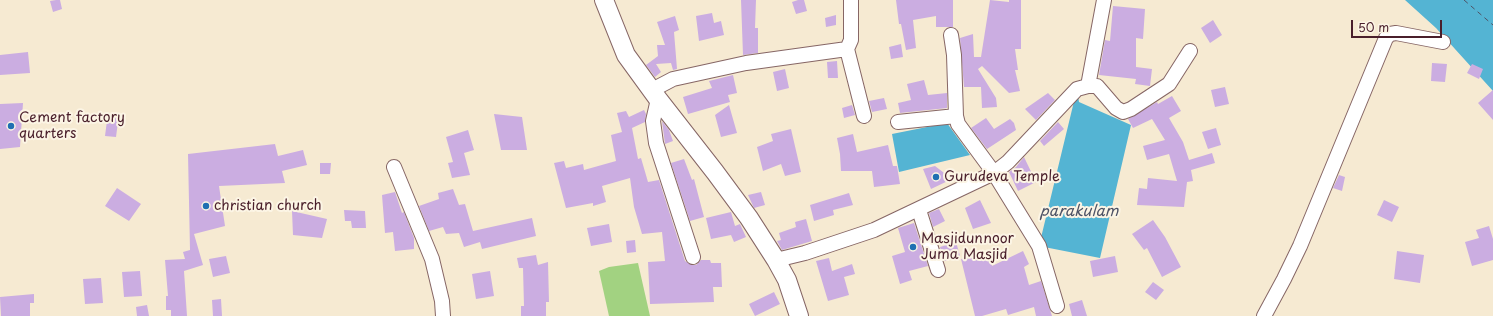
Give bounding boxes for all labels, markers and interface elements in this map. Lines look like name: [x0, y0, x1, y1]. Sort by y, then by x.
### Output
scale bar: [1353, 12, 1444, 38]
text: 50 m: [1358, 18, 1389, 36]
place label: Cement factory quarters: [19, 110, 125, 142]
marker: Cement factory quarters: [6, 121, 16, 131]
place label: Gurudeva Temple: [944, 169, 1060, 185]
marker: Gurudeva Temple: [931, 172, 941, 182]
place label: christian church: [214, 198, 322, 214]
marker: christian church: [201, 201, 211, 211]
water label: parakulam: [1040, 203, 1118, 221]
place label: Masjidunnoor Juma Masjid: [921, 231, 1014, 264]
marker: Masjidunnoor Juma Masjid: [908, 242, 918, 252]

